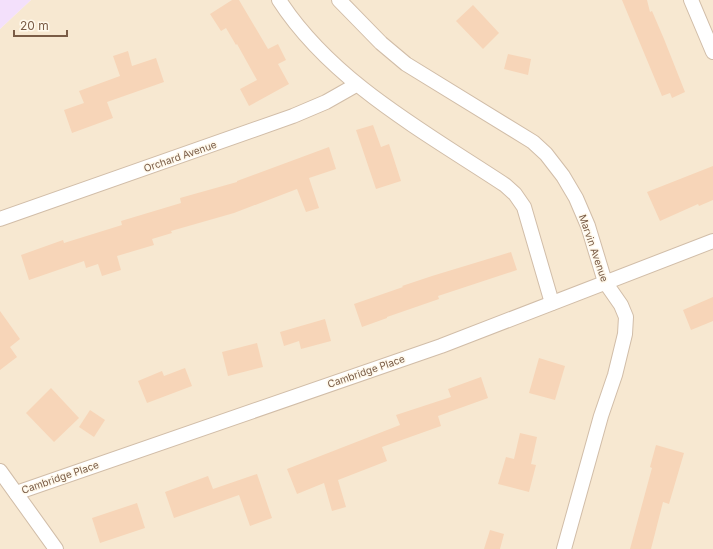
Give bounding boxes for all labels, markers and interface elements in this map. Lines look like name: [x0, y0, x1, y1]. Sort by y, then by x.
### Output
scale bar: [14, 12, 67, 38]
text: 20 m: [20, 18, 49, 33]
street label: Orchard Avenue: [142, 138, 218, 174]
street label: Marvin Avenue: [577, 213, 611, 283]
street label: Cambridge Place: [326, 352, 406, 390]
street label: Cambridge Place: [20, 458, 100, 496]

